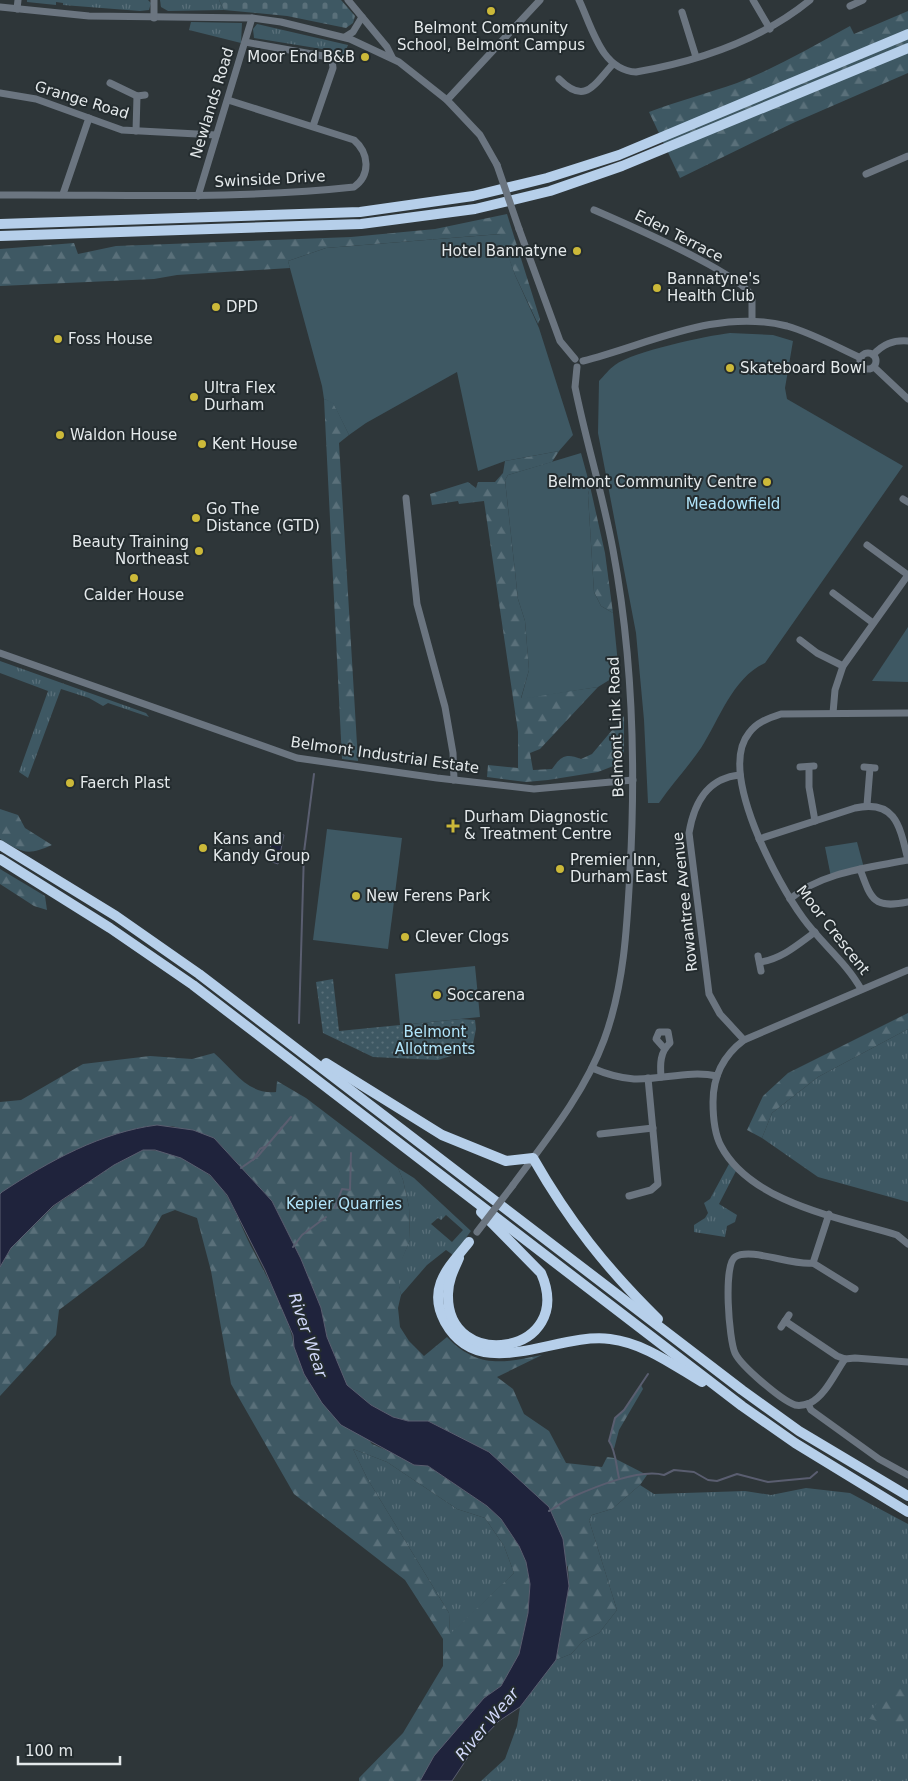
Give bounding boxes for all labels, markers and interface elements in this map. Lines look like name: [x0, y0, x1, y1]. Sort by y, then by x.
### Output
marker: Belmont Community School, Belmont Campus: [485, 5, 497, 17]
place label: Belmont Community School, Belmont Campus: [397, 19, 585, 54]
street label: Newlands Road: [187, 45, 237, 161]
place label: Moor End B&B: [247, 48, 355, 66]
marker: Moor End B&B: [359, 51, 371, 63]
street label: Grange Road: [33, 77, 131, 123]
street label: Swinside Drive: [214, 167, 326, 191]
street label: Eden Terrace: [632, 206, 726, 266]
place label: Hotel Bannatyne: [441, 242, 567, 260]
marker: Hotel Bannatyne: [571, 245, 583, 257]
place label: Bannatyne's Health Club: [667, 270, 760, 305]
marker: Bannatyne's Health Club: [651, 282, 663, 294]
place label: DPD: [226, 298, 258, 316]
marker: DPD: [210, 301, 222, 313]
place label: Foss House: [68, 330, 153, 348]
marker: Foss House: [52, 333, 64, 345]
place label: Skateboard Bowl: [740, 359, 866, 377]
marker: Skateboard Bowl: [724, 362, 736, 374]
place label: Ultra Flex Durham: [204, 379, 276, 414]
marker: Ultra Flex Durham: [188, 391, 200, 403]
place label: Waldon House: [70, 426, 177, 444]
marker: Waldon House: [54, 429, 66, 441]
place label: Kent House: [212, 435, 297, 453]
marker: Kent House: [196, 438, 208, 450]
place label: Belmont Community Centre: [548, 473, 757, 491]
marker: Belmont Community Centre: [761, 476, 773, 488]
park label: Meadowfield: [686, 495, 780, 513]
place label: Go The Distance (GTD): [206, 500, 320, 535]
marker: Go The Distance (GTD): [190, 512, 202, 524]
place label: Beauty Training Northeast: [72, 533, 189, 568]
marker: Beauty Training Northeast: [193, 545, 205, 557]
marker: Calder House: [128, 572, 140, 584]
place label: Calder House: [84, 586, 184, 604]
street label: Belmont Link Road: [605, 656, 627, 798]
street label: Belmont Industrial Estate: [290, 733, 480, 777]
place label: Faerch Plast: [80, 774, 170, 792]
marker: Faerch Plast: [64, 777, 76, 789]
place label: Durham Diagnostic & Treatment Centre: [464, 808, 612, 843]
marker: Durham Diagnostic & Treatment Centre: [446, 819, 460, 833]
place label: Kans and Kandy Group: [213, 830, 310, 865]
street label: Rowantree Avenue: [669, 831, 701, 973]
marker: Kans and Kandy Group: [197, 842, 209, 854]
place label: Premier Inn, Durham East: [570, 851, 668, 886]
marker: Premier Inn, Durham East: [554, 863, 566, 875]
street label: Moor Crescent: [793, 882, 874, 978]
place label: New Ferens Park: [366, 887, 490, 905]
marker: New Ferens Park: [350, 890, 362, 902]
place label: Clever Clogs: [415, 928, 509, 946]
marker: Clever Clogs: [399, 931, 411, 943]
place label: Soccarena: [447, 986, 525, 1004]
marker: Soccarena: [431, 989, 443, 1001]
park label: Belmont Allotments: [395, 1023, 476, 1058]
park label: Kepier Quarries: [286, 1195, 402, 1213]
water label: River Wear: [285, 1290, 332, 1381]
water label: River Wear: [451, 1683, 524, 1764]
scale bar: [18, 1734, 120, 1766]
text: 100 m: [25, 1742, 73, 1760]

